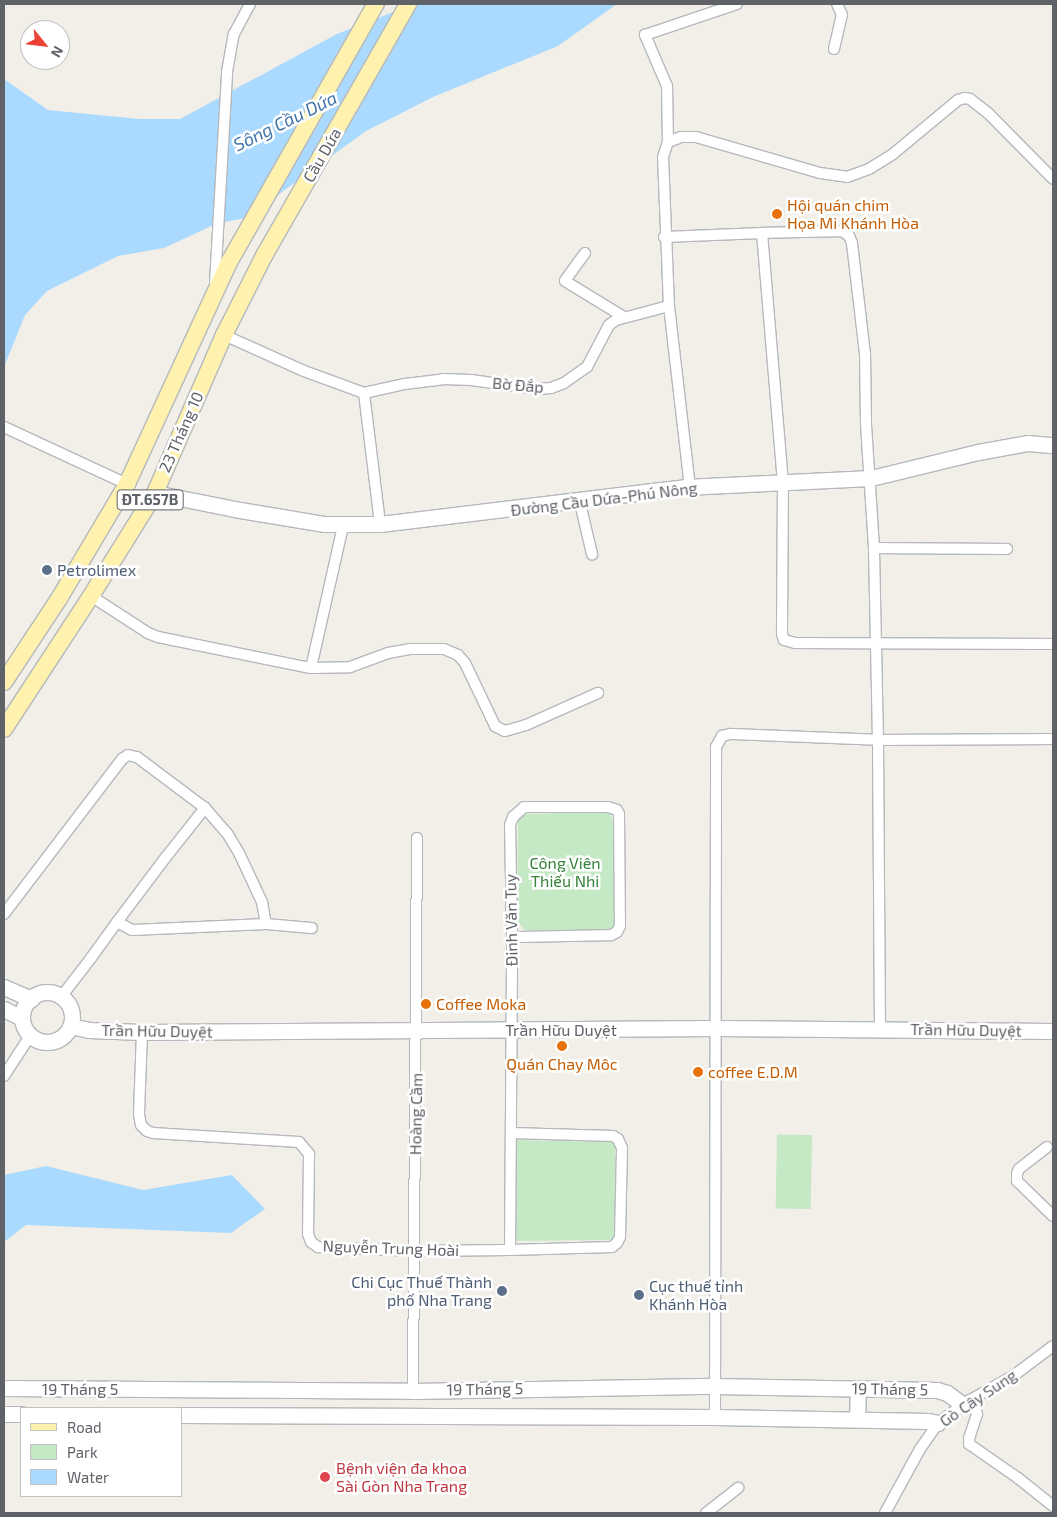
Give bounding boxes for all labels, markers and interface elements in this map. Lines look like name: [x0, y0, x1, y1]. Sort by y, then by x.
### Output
north arrow: [20, 20, 70, 70]
text: N: [48, 43, 68, 61]
water label: Sông Cầu Dứa: [230, 87, 340, 155]
street label: Cầu Dứa: [299, 124, 345, 186]
place label: Hội quán chim Họa Mi Khánh Hòa: [787, 195, 919, 233]
marker: Hội quán chim Họa Mi Khánh Hòa: [771, 208, 783, 220]
street label: Bờ Đắp: [491, 373, 545, 397]
street label: 23 Tháng 10: [155, 389, 207, 475]
street label: Đường Cầu Dứa-Phú Nông: [510, 478, 698, 520]
road number: ĐT.657B: [116, 488, 184, 512]
place label: Petrolimex: [57, 560, 136, 580]
marker: Petrolimex: [41, 564, 53, 576]
park label: Công Viên Thiếu Nhi: [529, 853, 601, 891]
street label: Đinh Văn Tuy: [501, 873, 521, 967]
place label: Coffee Moka: [436, 994, 526, 1014]
marker: Coffee Moka: [420, 998, 432, 1010]
street label: Trần Hữu Duyệt: [910, 1019, 1022, 1041]
street label: Trần Hữu Duyệt: [101, 1020, 213, 1042]
street label: Trần Hữu Duyệt: [505, 1020, 617, 1040]
marker: Quán Chay Môc: [556, 1040, 568, 1052]
place label: Quán Chay Môc: [506, 1054, 618, 1074]
place label: coffee E.D.M: [708, 1062, 798, 1082]
marker: coffee E.D.M: [692, 1066, 704, 1078]
street label: Hoàng Cầm: [406, 1073, 426, 1155]
street label: Nguyễn Trung Hoài: [322, 1236, 460, 1260]
place label: Chi Cục Thuế Thành phố Nha Trang: [351, 1272, 492, 1310]
place label: Cục thuế tỉnh Khánh Hòa: [649, 1276, 744, 1314]
marker: Chi Cục Thuế Thành phố Nha Trang: [496, 1285, 508, 1297]
marker: Cục thuế tỉnh Khánh Hòa: [633, 1289, 645, 1301]
street label: Gò Cây Sung: [936, 1365, 1020, 1431]
street label: 19 Tháng 5: [42, 1379, 118, 1399]
street label: 19 Tháng 5: [446, 1379, 524, 1399]
street label: 19 Tháng 5: [851, 1379, 929, 1399]
legend: [20, 1407, 182, 1497]
text: Road: [67, 1418, 102, 1436]
text: Park: [67, 1443, 98, 1461]
place label: Bệnh viện đa khoa Sài Gòn Nha Trang: [336, 1458, 467, 1496]
text: Water: [67, 1468, 109, 1486]
marker: Bệnh viện đa khoa Sài Gòn Nha Trang: [318, 1470, 332, 1484]

